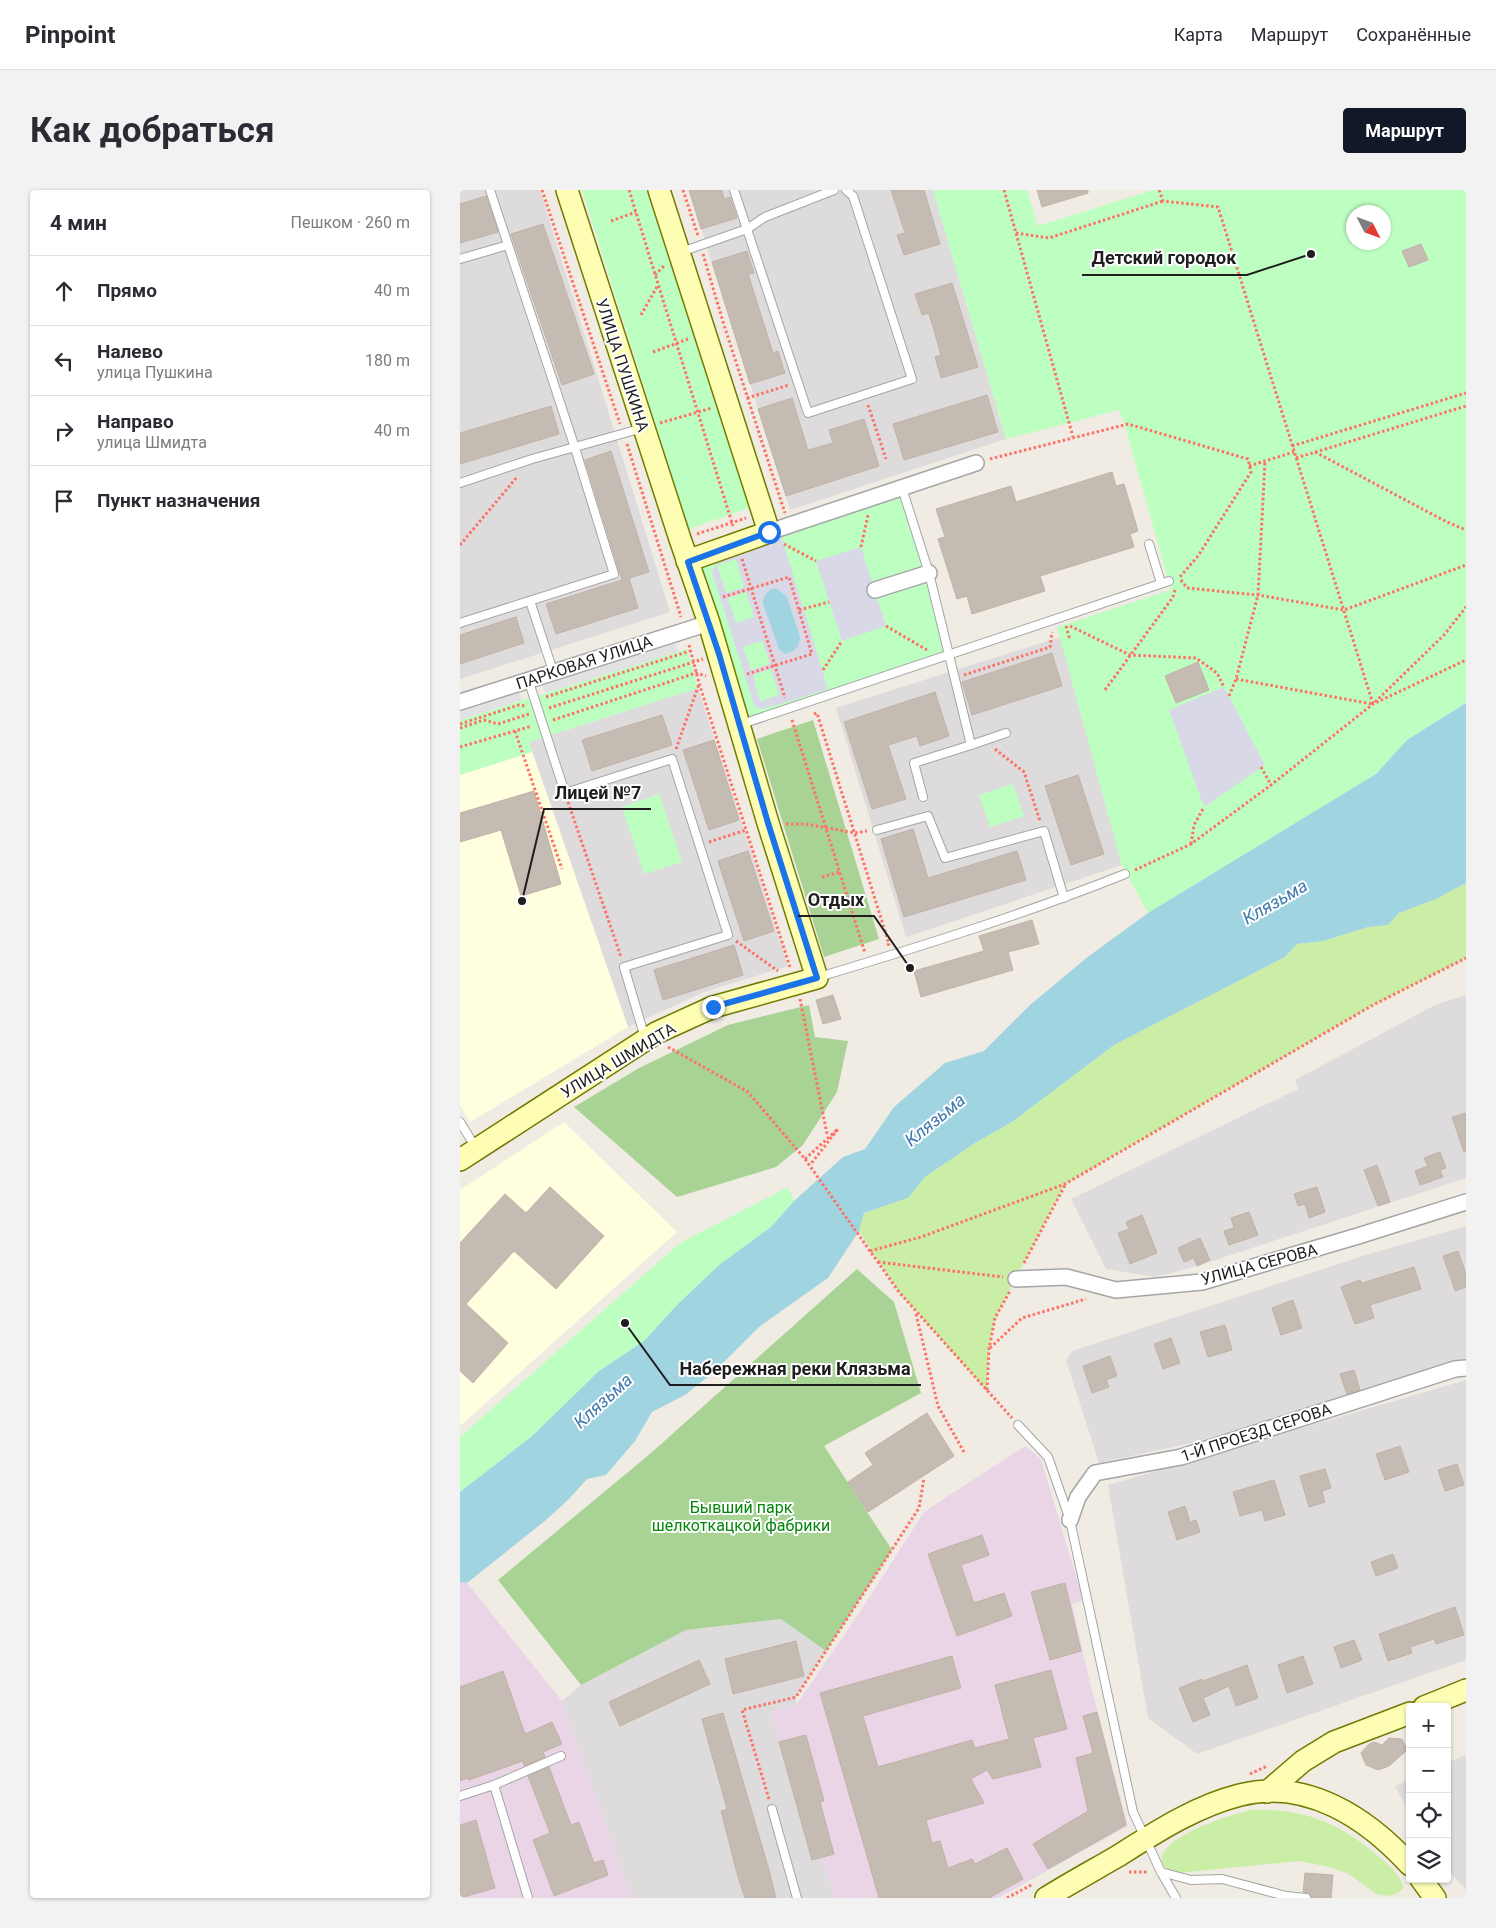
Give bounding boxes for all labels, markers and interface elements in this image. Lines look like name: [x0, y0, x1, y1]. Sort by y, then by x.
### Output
text: Pinpoint: [25, 21, 115, 49]
text: Карта: [1174, 24, 1223, 45]
text: Маршрут: [1251, 24, 1328, 45]
text: Сохранённые: [1356, 24, 1471, 45]
button: Маршрут: [1343, 108, 1466, 153]
text: Как добраться: [30, 110, 275, 151]
north arrow: [1346, 205, 1391, 250]
text: 4 мин: [50, 211, 107, 235]
text: Пешком · 260 m: [291, 213, 410, 232]
callout: Детский городок: [1082, 242, 1247, 275]
text: Детский городок: [1092, 247, 1237, 268]
icon: ahead: [50, 277, 78, 305]
text: Прямо: [97, 279, 157, 302]
text: 40 m: [374, 281, 410, 300]
street label: УЛИЦА ПУШКИНА: [592, 296, 653, 435]
text: Налево: [97, 340, 163, 363]
icon: left: [50, 347, 78, 375]
text: 180 m: [365, 351, 410, 370]
text: улица Пушкина: [97, 363, 213, 382]
text: Направо: [97, 410, 174, 433]
icon: right: [50, 417, 78, 445]
text: 40 m: [374, 421, 410, 440]
text: улица Шмидта: [97, 433, 207, 452]
icon: arrive: [50, 487, 78, 515]
text: Пункт назначения: [97, 489, 260, 512]
route start: [758, 521, 781, 544]
street label: ПАРКОВАЯ УЛИЦА: [514, 631, 655, 693]
callout: Лицей №7: [544, 776, 651, 809]
text: Лицей №7: [555, 782, 641, 803]
water label: Клязьма: [1238, 875, 1311, 929]
callout: Отдых: [798, 883, 874, 916]
text: Отдых: [808, 889, 865, 910]
route end: [702, 996, 725, 1019]
street label: УЛИЦА ШМИДТА: [557, 1018, 680, 1102]
water label: Клязьма: [900, 1089, 969, 1150]
street label: УЛИЦА СЕРОВА: [1199, 1240, 1320, 1289]
callout: Набережная реки Клязьма: [670, 1352, 921, 1385]
text: Набережная реки Клязьма: [679, 1358, 911, 1379]
water label: Клязьма: [569, 1369, 636, 1432]
street label: 1-Й ПРОЕЗД СЕРОВА: [1179, 1399, 1334, 1466]
park label: Бывший парк шелкоткацкой фабрики: [652, 1498, 830, 1535]
map controls: [1406, 1703, 1451, 1883]
button: +: [1406, 1703, 1451, 1748]
button: −: [1406, 1748, 1451, 1793]
button: locate: [1406, 1793, 1451, 1838]
button: layers: [1406, 1838, 1451, 1883]

